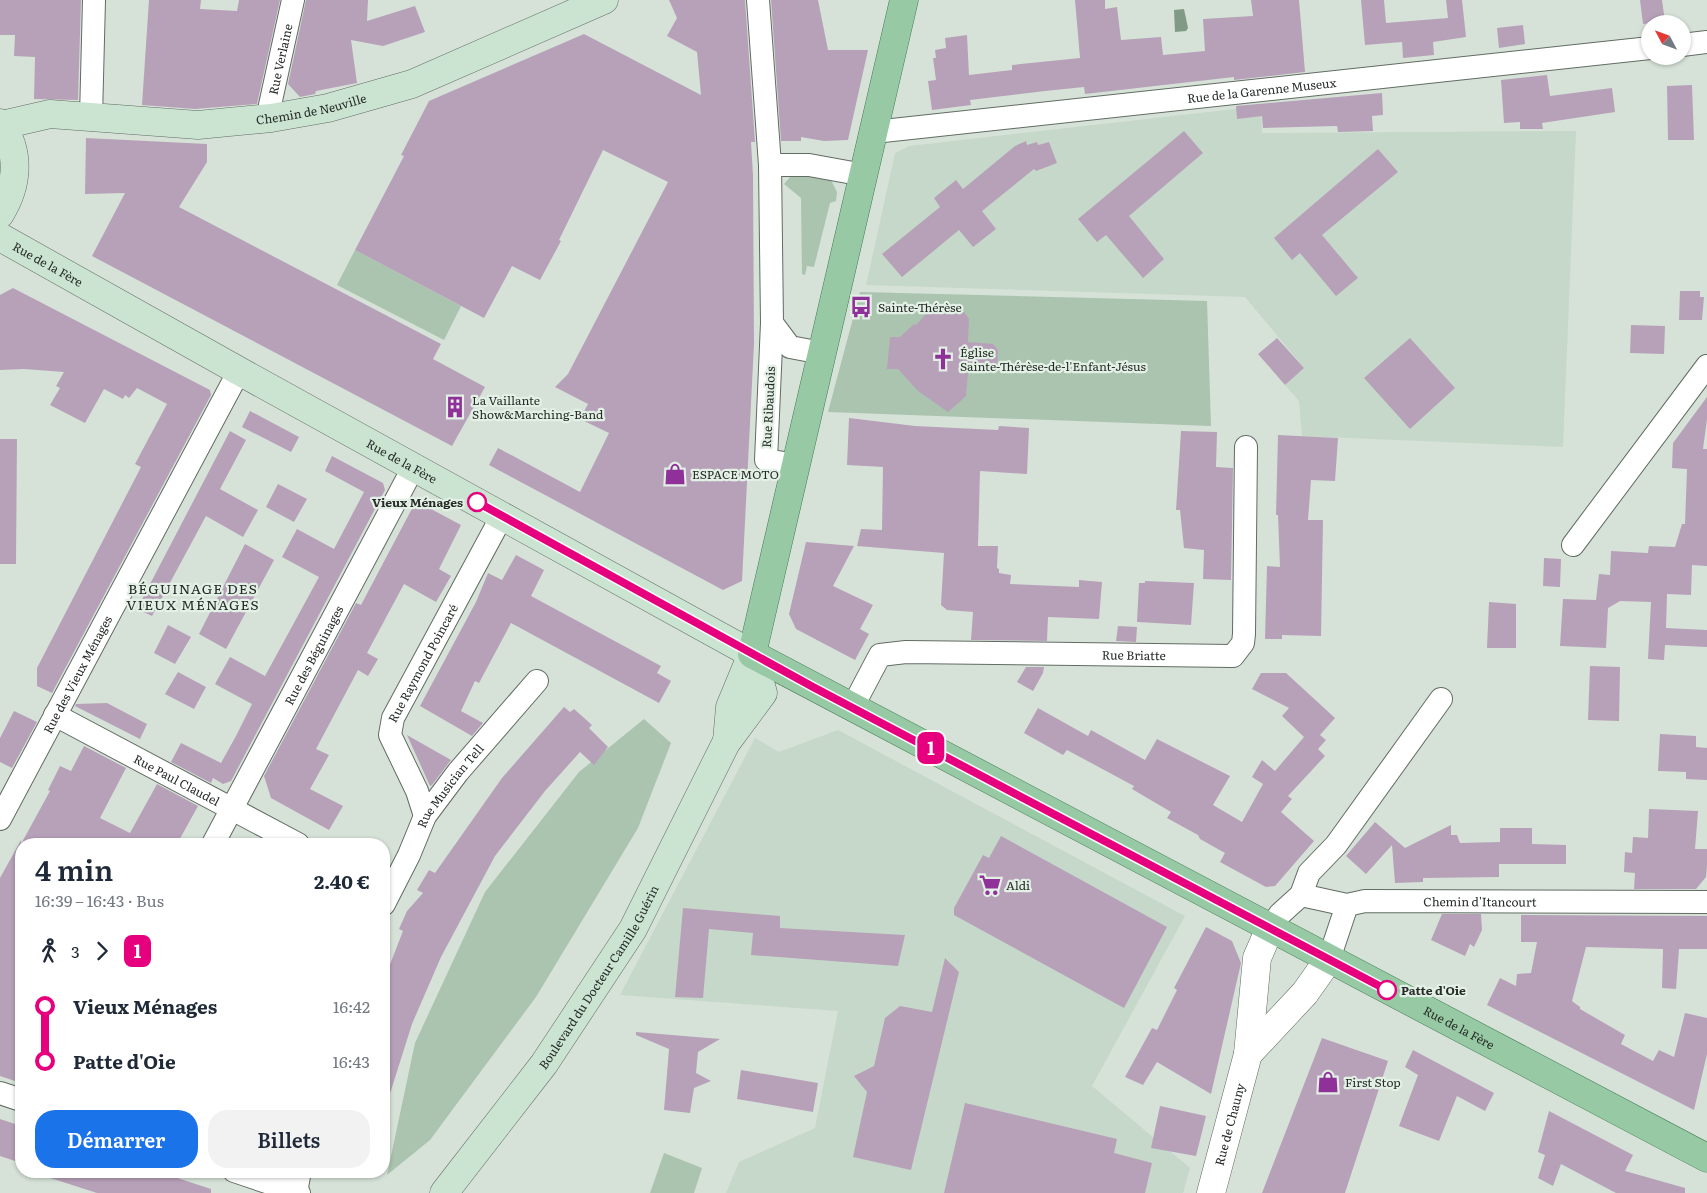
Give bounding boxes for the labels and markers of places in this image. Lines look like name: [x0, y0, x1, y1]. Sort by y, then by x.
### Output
bus stop icon: Sainte-Thérèse: [848, 294, 874, 320]
place label: Sainte-Thérèse: [878, 298, 962, 316]
place label: Église Sainte-Thérèse-de-l'Enfant-Jésus: [960, 343, 1147, 375]
church icon: Église Sainte-Thérèse-de-l'Enfant-Jésus: [930, 346, 956, 372]
place label: La Vaillante Show&Marching-Band: [472, 391, 604, 423]
building icon: La Vaillante Show&Marching-Band: [442, 394, 468, 420]
shop icon: ESPACE MOTO: [662, 461, 688, 487]
place label: ESPACE MOTO: [692, 465, 779, 483]
marker: Vieux Ménages: [467, 492, 487, 512]
place label: Vieux Ménages: [372, 493, 463, 511]
supermarket icon: Aldi: [977, 872, 1003, 898]
place label: Aldi: [1006, 876, 1030, 894]
marker: Patte d'Oie: [1377, 980, 1397, 1000]
place label: Patte d'Oie: [1401, 981, 1466, 999]
shop icon: First Stop: [1315, 1069, 1341, 1095]
place label: First Stop: [1345, 1073, 1401, 1091]

